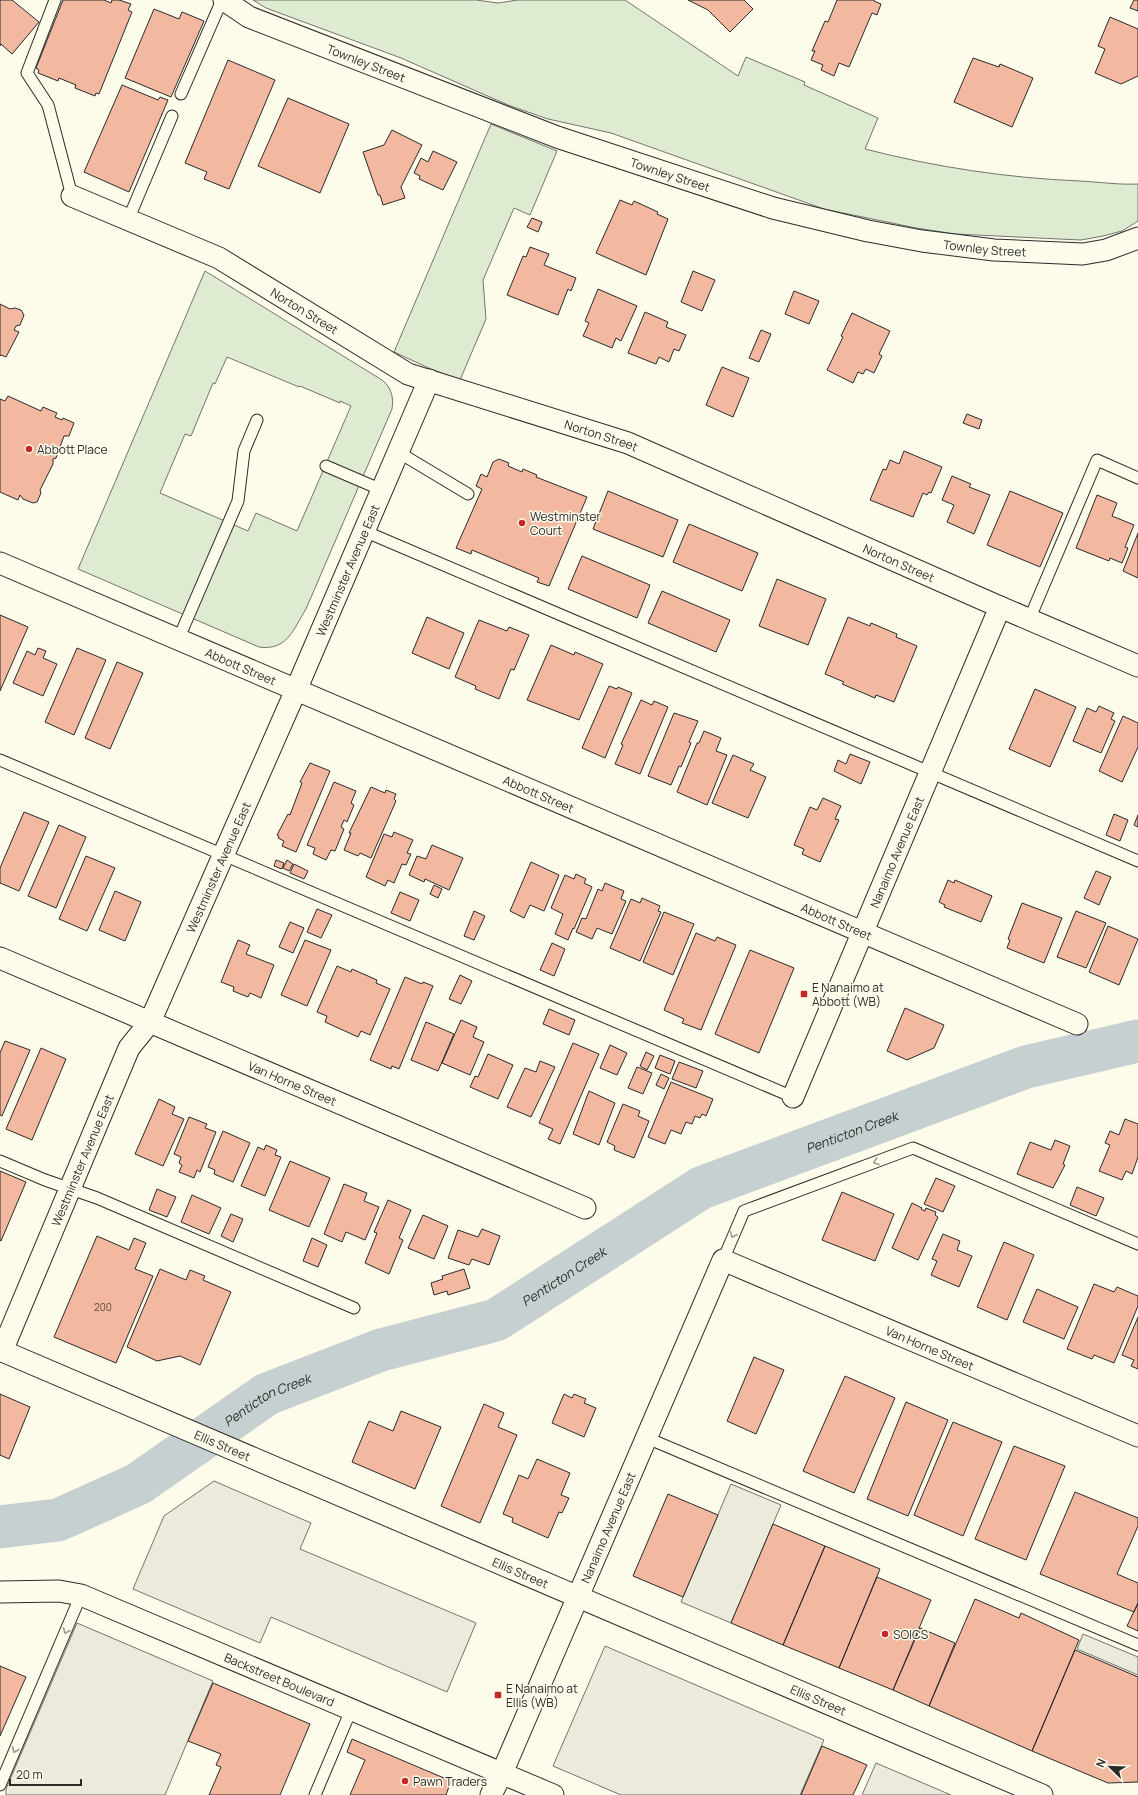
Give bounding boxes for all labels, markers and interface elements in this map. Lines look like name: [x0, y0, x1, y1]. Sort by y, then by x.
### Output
street label: Townley Street: [324, 40, 408, 86]
street label: Townley Street: [628, 153, 713, 195]
street label: Townley Street: [942, 235, 1027, 260]
street label: Norton Street: [268, 283, 342, 338]
street label: Norton Street: [563, 415, 641, 455]
place label: Abbott Place: [37, 441, 107, 458]
marker: Abbott Place: [24, 444, 34, 454]
street label: Westminster Avenue East: [312, 502, 383, 639]
place label: Westminster Court: [530, 508, 602, 539]
marker: Westminster Court: [517, 518, 527, 528]
street label: Norton Street: [861, 539, 937, 586]
street label: Abbott Street: [203, 643, 279, 689]
street label: Abbott Street: [501, 771, 577, 816]
street label: Nanaimo Avenue East: [865, 794, 928, 910]
street label: Westminster Avenue East: [182, 799, 254, 935]
street label: Abbott Street: [799, 898, 875, 944]
place label: E Nanaimo at Abbott (WB): [812, 979, 884, 1010]
marker: E Nanaimo at Abbott (WB): [799, 989, 809, 999]
street label: Van Horne Street: [246, 1057, 339, 1109]
street label: Westminster Avenue East: [47, 1091, 117, 1229]
water label: Penticton Creek: [803, 1106, 903, 1157]
one-way arrow: [873, 1157, 880, 1166]
one-way arrow: [730, 1232, 738, 1239]
water label: Penticton Creek: [518, 1241, 611, 1310]
house number: 200: [94, 1300, 112, 1314]
street label: Van Horne Street: [883, 1322, 977, 1374]
water label: Penticton Creek: [220, 1368, 316, 1431]
street label: Ellis Street: [192, 1426, 253, 1465]
street label: Nanaimo Avenue East: [576, 1469, 639, 1586]
street label: Ellis Street: [490, 1553, 551, 1592]
place label: SOICS: [893, 1626, 928, 1643]
one-way arrow: [63, 1627, 71, 1634]
marker: SOICS: [880, 1629, 890, 1639]
street label: Backstreet Boulevard: [222, 1648, 337, 1710]
place label: E Nanaimo at Ellis (WB): [506, 1680, 578, 1711]
street label: Ellis Street: [788, 1680, 849, 1719]
marker: E Nanaimo at Ellis (WB): [493, 1690, 503, 1700]
one-way arrow: [11, 1747, 19, 1754]
north arrow: [1090, 1747, 1130, 1787]
text: N: [1092, 1756, 1109, 1769]
scale bar: [10, 1761, 81, 1787]
text: 20 m: [16, 1766, 43, 1783]
place label: Pawn Traders: [413, 1773, 487, 1790]
marker: Pawn Traders: [400, 1776, 410, 1786]

